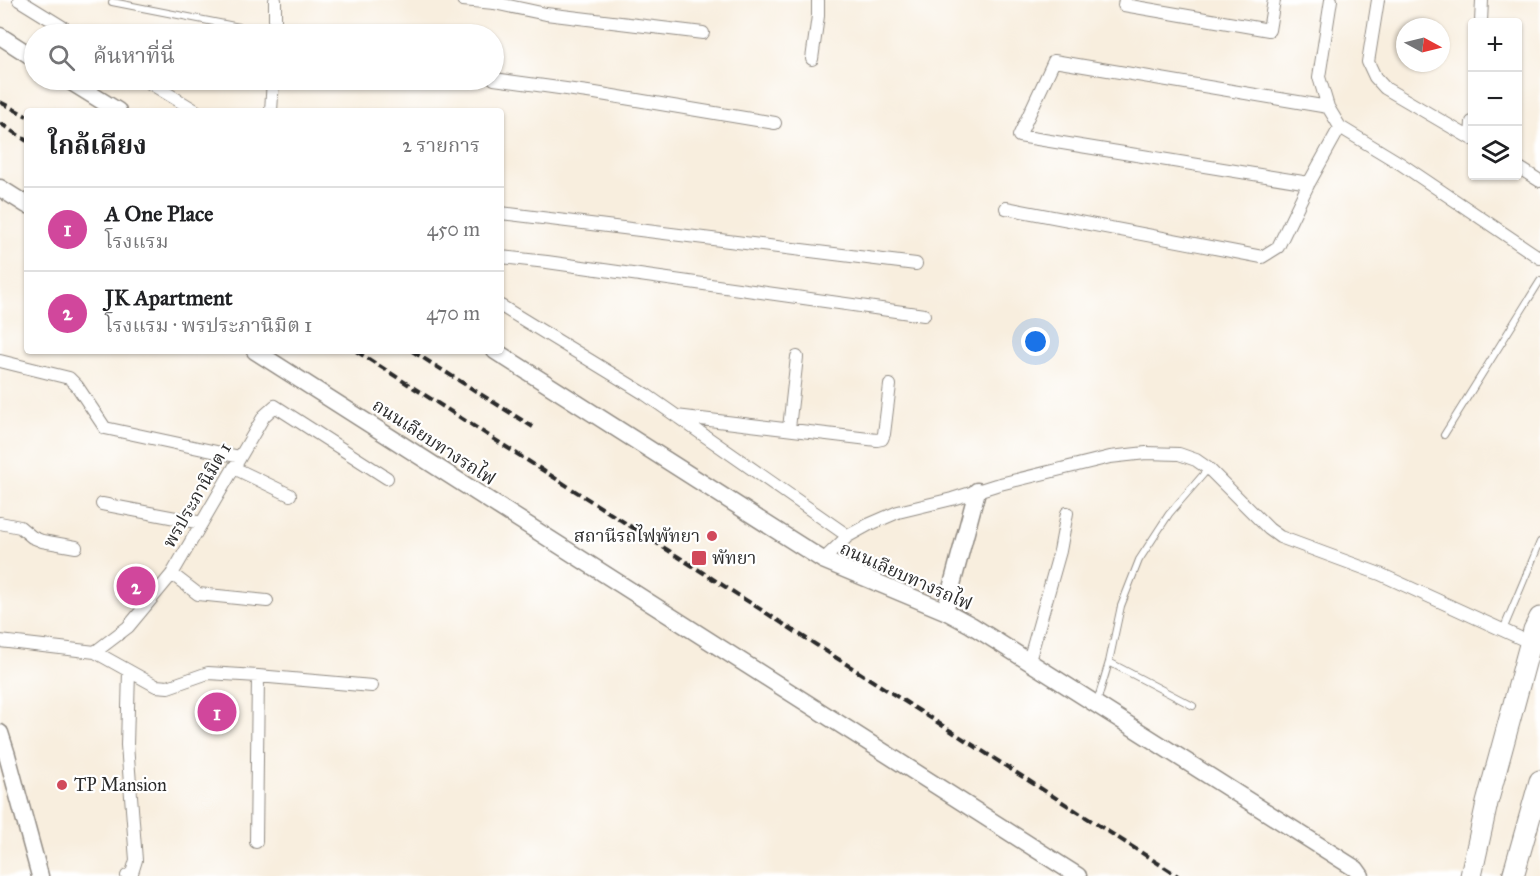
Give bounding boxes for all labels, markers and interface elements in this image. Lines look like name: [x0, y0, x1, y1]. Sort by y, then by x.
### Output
north arrow: [1396, 18, 1450, 72]
map controls: [1468, 18, 1522, 180]
button: +: [1468, 18, 1522, 72]
search box: [24, 24, 504, 90]
icon: search: [45, 41, 78, 74]
text: ค้นหาที่นี่: [93, 42, 175, 69]
button: −: [1468, 72, 1522, 126]
button: layers: [1468, 126, 1522, 180]
text: ใกล้เคียง: [48, 129, 147, 161]
text: 2 รายการ: [402, 133, 480, 157]
text: A One Place: [105, 200, 213, 227]
text: 1: [64, 217, 71, 241]
text: 450 m: [427, 217, 480, 241]
text: โรงแรม: [105, 229, 169, 253]
text: JK Apartment: [105, 284, 233, 311]
text: 2: [63, 301, 72, 325]
text: 470 m: [426, 301, 480, 325]
text: โรงแรม · พรประภานิมิต 1: [105, 313, 312, 337]
your location: [1021, 327, 1050, 356]
street label: ถนนเลียบทางรถไฟ: [368, 393, 500, 490]
street label: พรประภานิมิต 1: [158, 439, 236, 551]
place label: สถานีรถไฟพัทยา: [574, 524, 700, 547]
marker: สถานีรถไฟพัทยา: [705, 529, 719, 543]
street label: ถนนเลียบทางรถไฟ: [836, 536, 976, 615]
place label: พัทยา: [712, 547, 756, 569]
marker: พัทยา: [690, 549, 708, 567]
pin: 2: [116, 564, 156, 608]
pin: 1: [198, 690, 236, 734]
place label: TP Mansion: [74, 774, 167, 796]
marker: TP Mansion: [55, 778, 69, 792]

